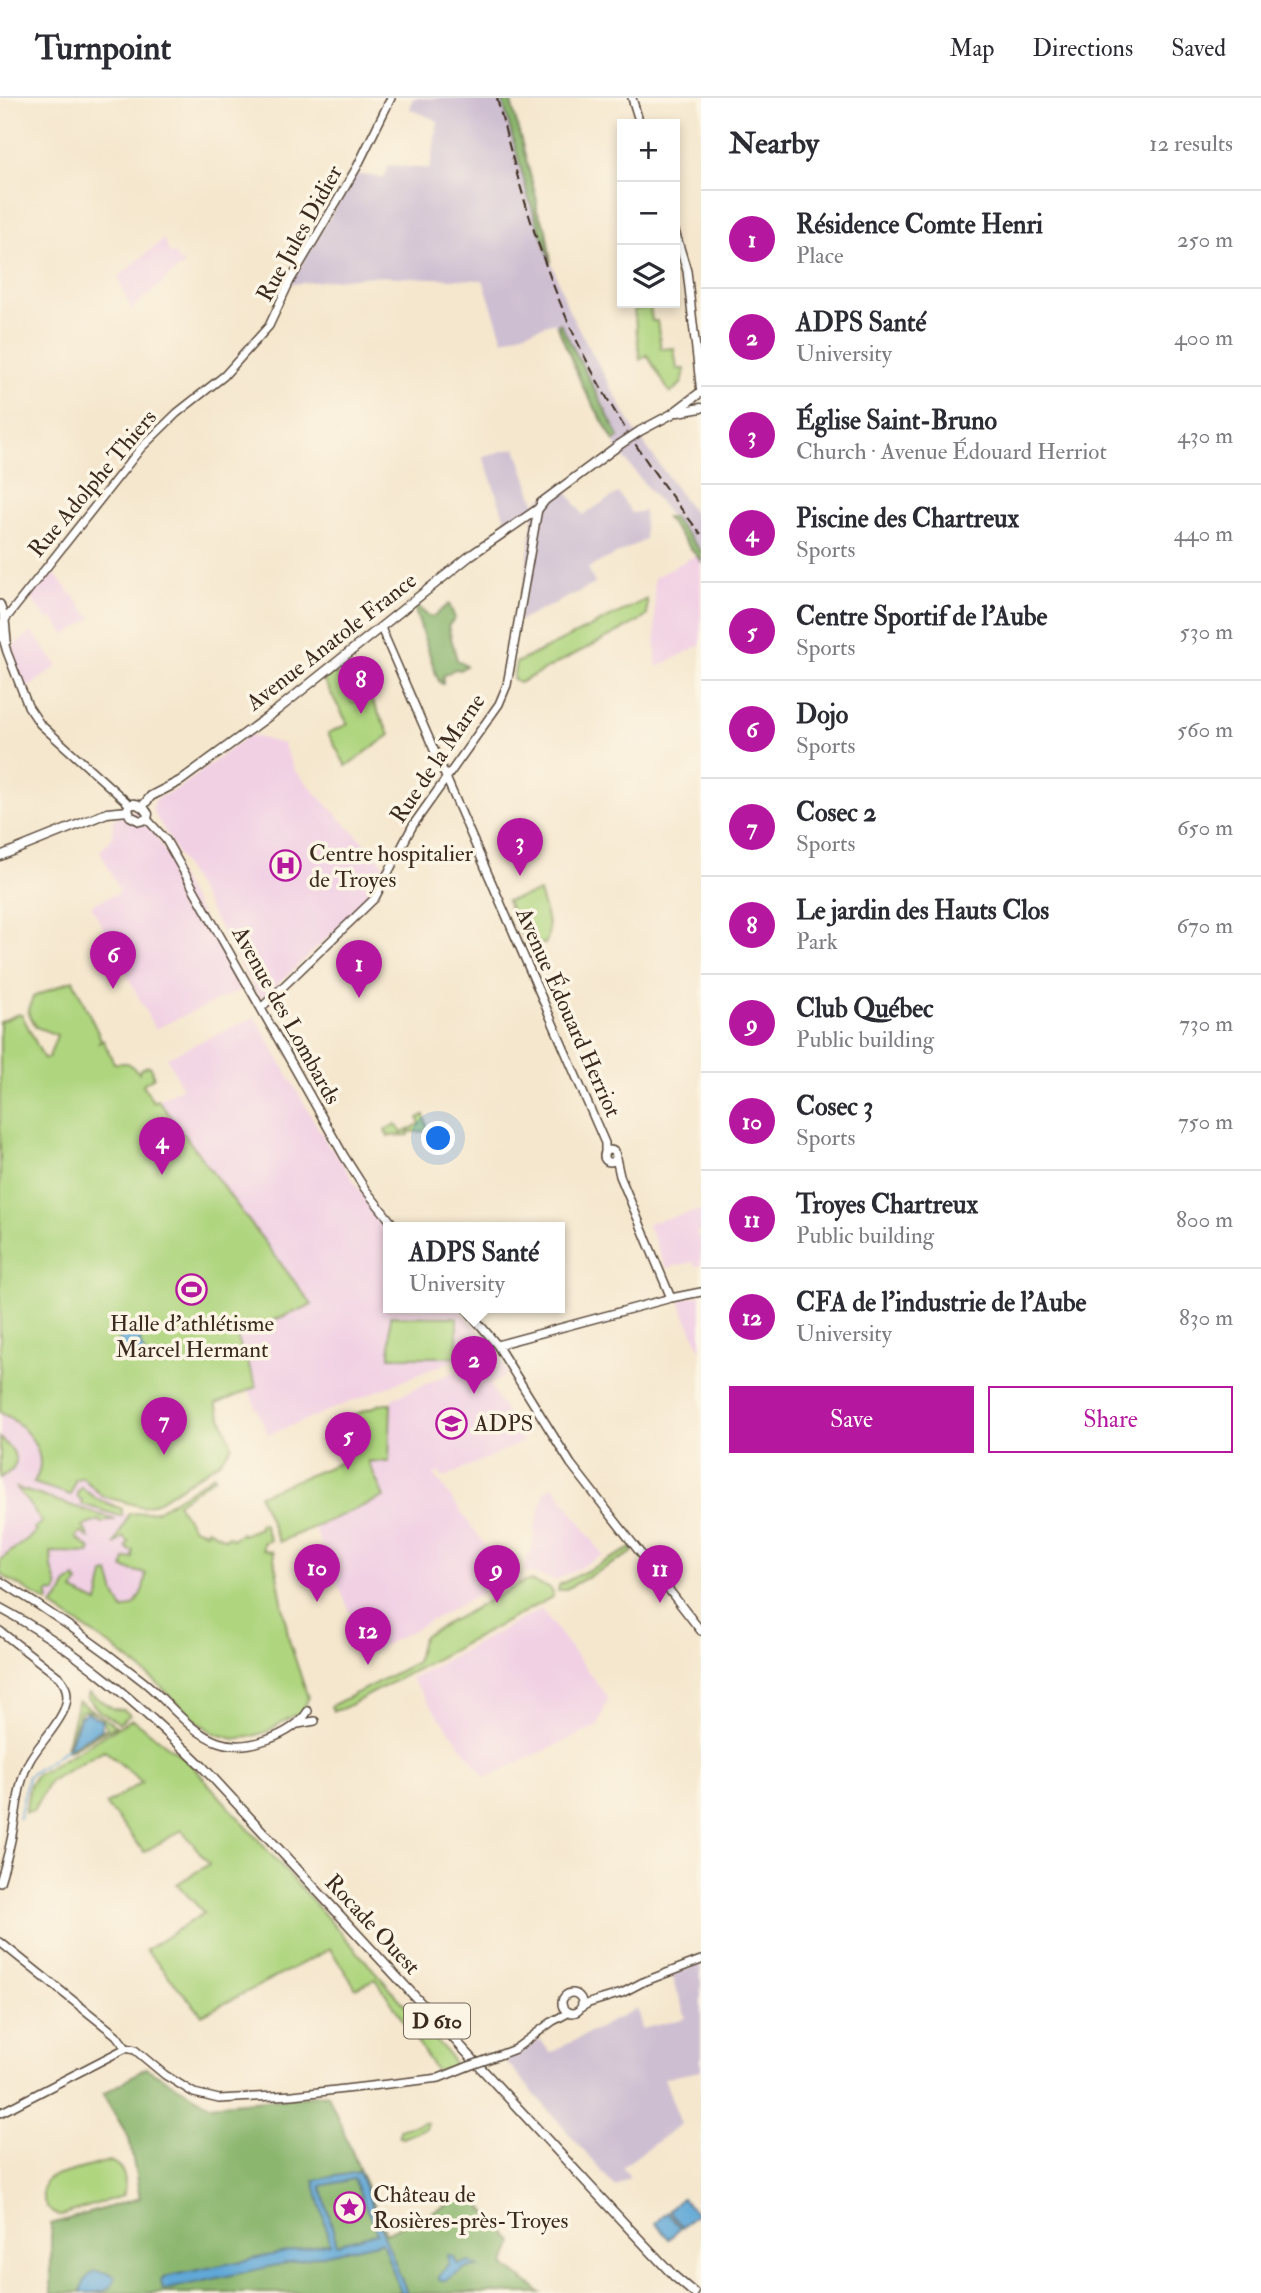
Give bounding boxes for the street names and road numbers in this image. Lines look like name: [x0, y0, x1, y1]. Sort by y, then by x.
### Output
street label: Rue Jules Didier: [250, 159, 349, 307]
street label: Rue Adolphe Thiers: [22, 403, 164, 564]
street label: Avenue Anatole France: [239, 566, 423, 718]
street label: Rue de la Marne: [383, 688, 492, 829]
street label: Avenue Édouard Herriot: [509, 902, 628, 1121]
street label: Avenue des Lombards: [225, 920, 348, 1109]
street label: Rocade Ouest: [319, 1868, 427, 1981]
road number: D 610: [404, 2004, 470, 2038]

